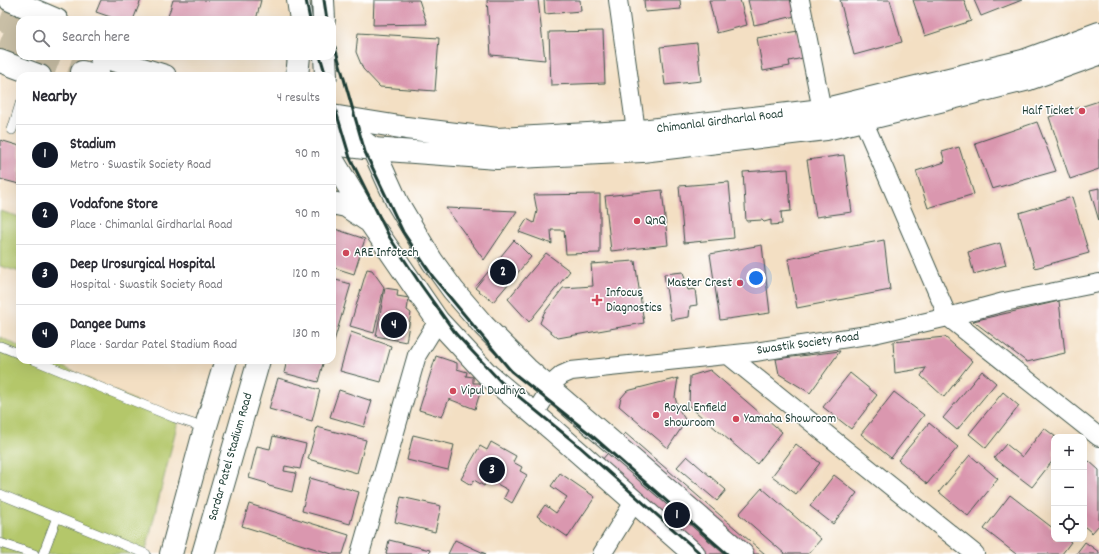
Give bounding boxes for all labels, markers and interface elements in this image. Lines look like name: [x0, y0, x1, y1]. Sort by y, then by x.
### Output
search box: [16, 16, 336, 60]
icon: search: [30, 27, 52, 49]
text: Search here: [62, 27, 130, 49]
text: Nearby: [32, 86, 76, 110]
text: 4 results: [277, 89, 320, 108]
place label: Half Ticket: [1022, 102, 1074, 121]
street label: Chimanlal Girdharlal Road: [656, 105, 784, 139]
marker: Half Ticket: [1077, 106, 1087, 116]
text: Stadium: [70, 134, 116, 156]
text: 1: [44, 145, 46, 164]
text: 90 m: [295, 145, 320, 164]
text: Metro · Swastik Society Road: [70, 156, 211, 175]
text: Vodafone Store: [70, 194, 158, 216]
text: 2: [42, 205, 48, 224]
text: 90 m: [295, 205, 320, 224]
place label: QnQ: [645, 212, 667, 231]
text: Place · Chimanlal Girdharlal Road: [70, 216, 232, 235]
marker: QnQ: [632, 216, 642, 226]
place label: ARE Infotech: [354, 244, 418, 263]
marker: ARE Infotech: [341, 248, 351, 258]
text: Deep Urosurgical Hospital: [70, 254, 215, 276]
pin: 2: [490, 257, 516, 287]
text: 3: [42, 265, 48, 284]
text: 120 m: [292, 265, 320, 284]
your location: [746, 268, 766, 288]
place label: Master Crest: [667, 274, 732, 293]
text: Hospital · Swastik Society Road: [70, 276, 223, 295]
marker: Master Crest: [735, 278, 745, 288]
place label: Infocus Diagnostics: [606, 284, 662, 318]
marker: Infocus Diagnostics: [591, 294, 603, 306]
pin: 4: [381, 310, 407, 340]
text: Dangee Dums: [70, 314, 146, 336]
text: 4: [42, 325, 48, 344]
text: 130 m: [292, 325, 320, 344]
street label: Swastik Society Road: [756, 327, 860, 361]
text: Place · Sardar Patel Stadium Road: [70, 336, 237, 355]
place label: Vipul Dudhiya: [461, 382, 526, 401]
marker: Vipul Dudhiya: [448, 386, 458, 396]
street label: Sardar Patel Stadium Road: [204, 391, 258, 523]
place label: Royal Enfield showroom: [664, 399, 726, 433]
marker: Royal Enfield showroom: [651, 410, 661, 420]
place label: Yamaha Showroom: [744, 410, 836, 429]
marker: Yamaha Showroom: [731, 414, 741, 424]
map controls: [1051, 434, 1087, 542]
button: +: [1051, 434, 1087, 470]
pin: 3: [479, 455, 505, 485]
button: −: [1051, 470, 1087, 506]
pin: 1: [664, 500, 690, 530]
button: locate: [1051, 506, 1087, 542]

